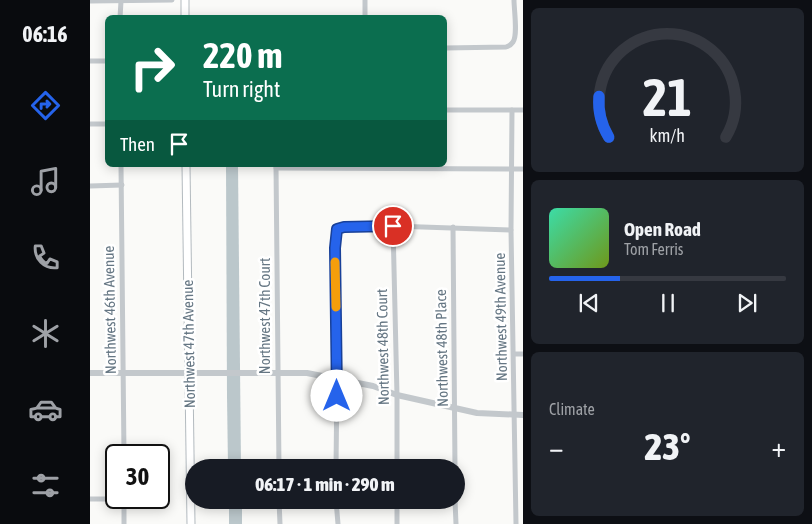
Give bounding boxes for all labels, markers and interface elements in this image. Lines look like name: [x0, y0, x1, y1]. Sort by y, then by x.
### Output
text: 06:16: [22, 21, 68, 47]
icon: right: [120, 35, 185, 100]
text: 220 m: [203, 35, 282, 75]
text: 21: [643, 67, 692, 127]
text: Turn right: [203, 76, 280, 102]
icon: directions: [28, 88, 63, 123]
text: km/h: [650, 125, 685, 146]
icon: arrive: [165, 130, 193, 158]
text: Then: [120, 133, 155, 155]
icon: music: [28, 164, 63, 199]
pin: [372, 205, 414, 247]
icon: arrive: [379, 212, 407, 240]
text: Open Road: [624, 218, 701, 240]
icon: phone: [28, 240, 63, 275]
text: Tom Ferris: [624, 240, 683, 258]
street label: Northwest 46th Avenue: [100, 246, 119, 374]
street label: Northwest 49th Avenue: [491, 253, 510, 381]
street label: Northwest 47th Court: [256, 258, 273, 374]
street label: Northwest 47th Avenue: [179, 280, 198, 408]
street label: Northwest 48th Court: [373, 289, 392, 405]
street label: Northwest 48th Place: [432, 289, 451, 407]
icon: previous: [575, 289, 603, 317]
icon: pause: [654, 289, 682, 317]
icon: next: [733, 289, 761, 317]
icon: climate: [28, 316, 63, 351]
position arrow: [310, 369, 362, 421]
icon: car: [28, 392, 63, 427]
text: Climate: [549, 400, 595, 418]
text: 23°: [644, 425, 691, 468]
text: −: [549, 431, 564, 463]
text: +: [771, 431, 786, 463]
speed limit sign: 30: [105, 444, 170, 509]
icon: filters: [28, 468, 63, 503]
text: 06:17 · 1 min · 290 m: [255, 473, 395, 495]

